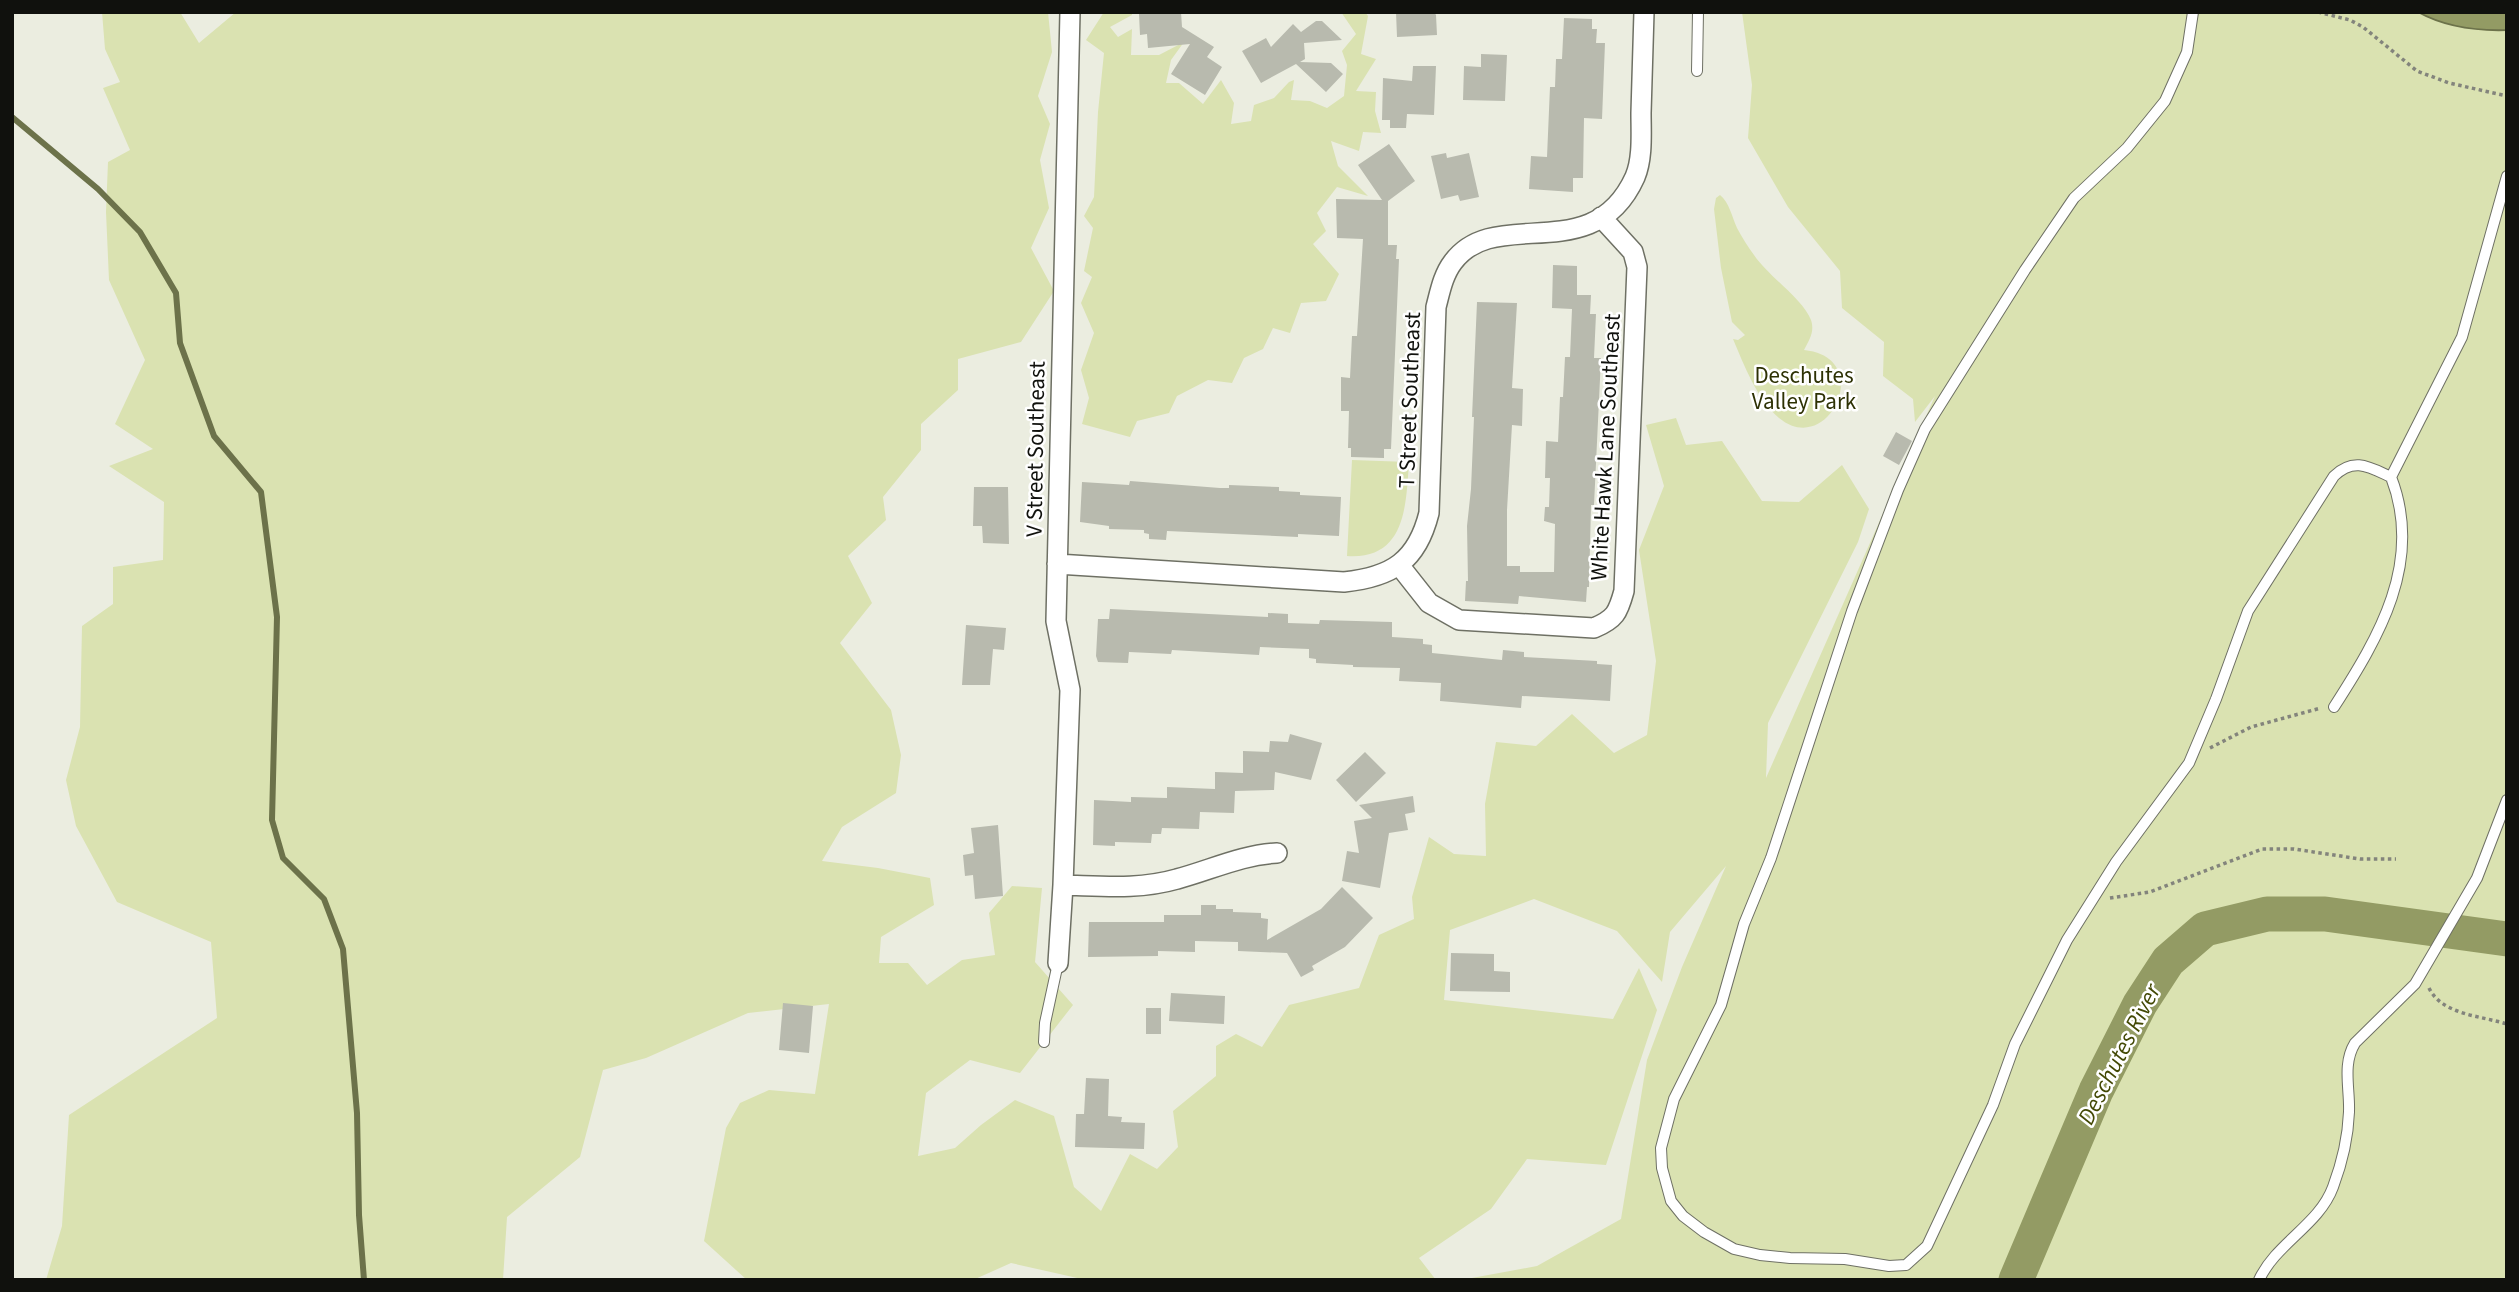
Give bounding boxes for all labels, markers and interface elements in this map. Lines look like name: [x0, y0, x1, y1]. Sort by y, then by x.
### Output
street label: T Street Southeast: [1390, 311, 1429, 489]
street label: White Hawk Lane Southeast: [1582, 312, 1629, 581]
park label: Deschutes Valley Park: [1752, 359, 1857, 418]
street label: V Street Southeast: [1017, 361, 1054, 537]
water label: Deschutes River: [2069, 976, 2171, 1131]

